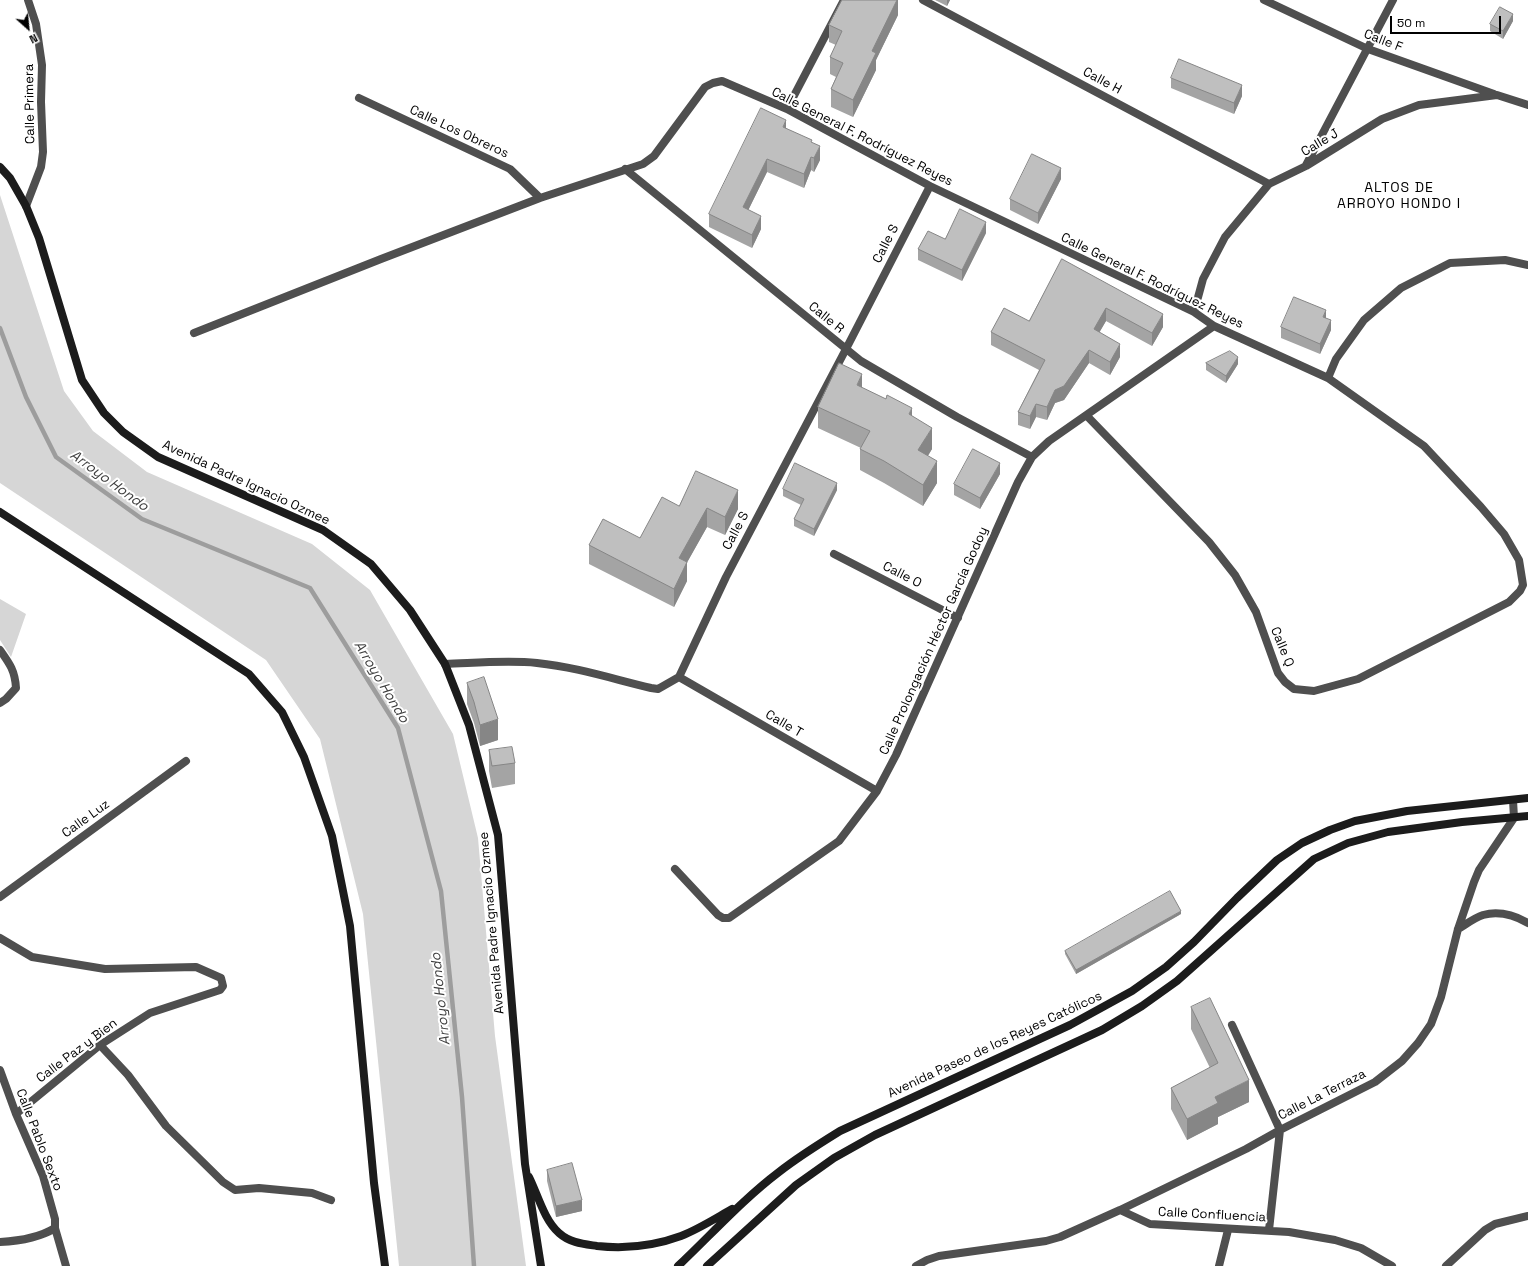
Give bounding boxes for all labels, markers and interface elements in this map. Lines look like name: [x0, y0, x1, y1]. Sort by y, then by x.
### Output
north arrow: [8, 8, 48, 48]
scale bar: [1392, 8, 1503, 34]
text: 50 m: [1397, 15, 1425, 31]
street label: Calle F: [1361, 27, 1405, 55]
text: N: [27, 31, 40, 47]
street label: Calle Primera: [22, 64, 38, 144]
street label: Calle H: [1080, 64, 1124, 98]
street label: Calle General F. Rodríguez Reyes: [769, 84, 955, 190]
street label: Calle Los Obreros: [407, 102, 511, 162]
street label: Calle J: [1298, 126, 1342, 160]
district label: ALTOS DE ARROYO HONDO I: [1337, 180, 1461, 212]
street label: Calle S: [870, 222, 902, 266]
street label: Calle General F. Rodríguez Reyes: [1058, 230, 1246, 332]
street label: Calle R: [805, 299, 847, 337]
street label: Avenida Padre Ignacio Ozmee: [160, 437, 332, 529]
water label: Arroyo Hondo: [67, 447, 151, 515]
street label: Calle S: [719, 509, 753, 553]
street label: Calle Prolongación Héctor García Godoy: [876, 524, 992, 758]
street label: Calle O: [880, 559, 924, 591]
street label: Calle Q: [1267, 625, 1297, 669]
water label: Arroyo Hondo: [350, 638, 412, 726]
street label: Calle T: [762, 707, 806, 741]
street label: Calle Luz: [59, 797, 113, 841]
street label: Avenida Padre Ignacio Ozmee: [476, 831, 508, 1015]
water label: Arroyo Hondo: [428, 952, 454, 1046]
street label: Avenida Paseo de los Reyes Católicos: [885, 988, 1105, 1102]
street label: Calle Paz y Bien: [33, 1016, 121, 1086]
street label: Calle La Terraza: [1275, 1066, 1369, 1124]
street label: Calle Pablo Sexto: [12, 1087, 66, 1193]
street label: Calle Confluencia: [1158, 1204, 1266, 1226]

